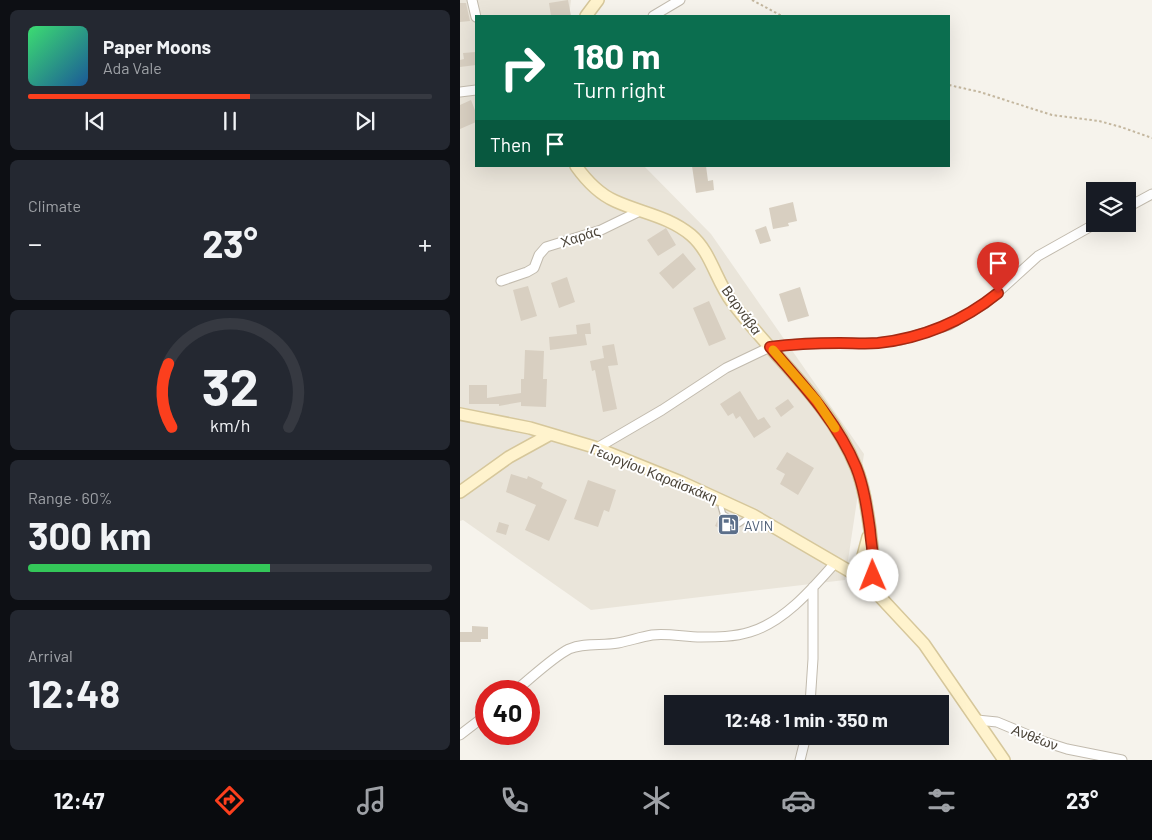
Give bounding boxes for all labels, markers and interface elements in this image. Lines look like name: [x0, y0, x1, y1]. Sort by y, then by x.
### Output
text: 180 m: [573, 34, 661, 76]
text: Paper Moons: [103, 35, 211, 58]
icon: right: [490, 35, 555, 100]
text: Ada Vale: [103, 58, 162, 77]
text: Turn right: [573, 76, 666, 102]
icon: previous: [81, 107, 109, 135]
icon: pause: [216, 107, 244, 135]
icon: next: [351, 107, 379, 135]
icon: arrive: [541, 130, 569, 158]
text: Then: [490, 133, 531, 156]
map controls: [1086, 182, 1136, 232]
button: layers: [1086, 182, 1136, 232]
text: Climate: [28, 196, 81, 215]
text: 23°: [202, 220, 258, 266]
street label: Χαράς: [558, 222, 602, 250]
text: −: [28, 226, 42, 260]
text: +: [418, 226, 432, 260]
pin: [977, 242, 1019, 293]
icon: arrive: [984, 249, 1012, 277]
street label: Βαρνάβα: [718, 282, 766, 338]
text: 32: [201, 354, 259, 416]
text: km/h: [210, 414, 250, 436]
street label: Γεωργίου Καραϊσκάκη: [588, 440, 720, 506]
text: Range · 60%: [28, 488, 112, 507]
text: 300 km: [28, 512, 151, 558]
fuel station icon: AVIN: [716, 513, 740, 537]
place label: AVIN: [744, 517, 773, 534]
position arrow: [846, 549, 898, 601]
text: Arrival: [28, 646, 73, 665]
text: 12:48: [28, 670, 120, 716]
speed limit sign: 40: [475, 680, 540, 745]
text: 12:48 · 1 min · 350 m: [725, 708, 888, 731]
street label: Ανθέων: [1010, 720, 1060, 754]
icon: directions: [212, 783, 247, 818]
icon: music: [354, 783, 389, 818]
icon: phone: [497, 783, 532, 818]
icon: climate: [639, 783, 674, 818]
icon: car: [781, 783, 816, 818]
icon: filters: [924, 783, 959, 818]
text: 12:47: [54, 787, 104, 813]
text: 23°: [1066, 787, 1098, 813]

